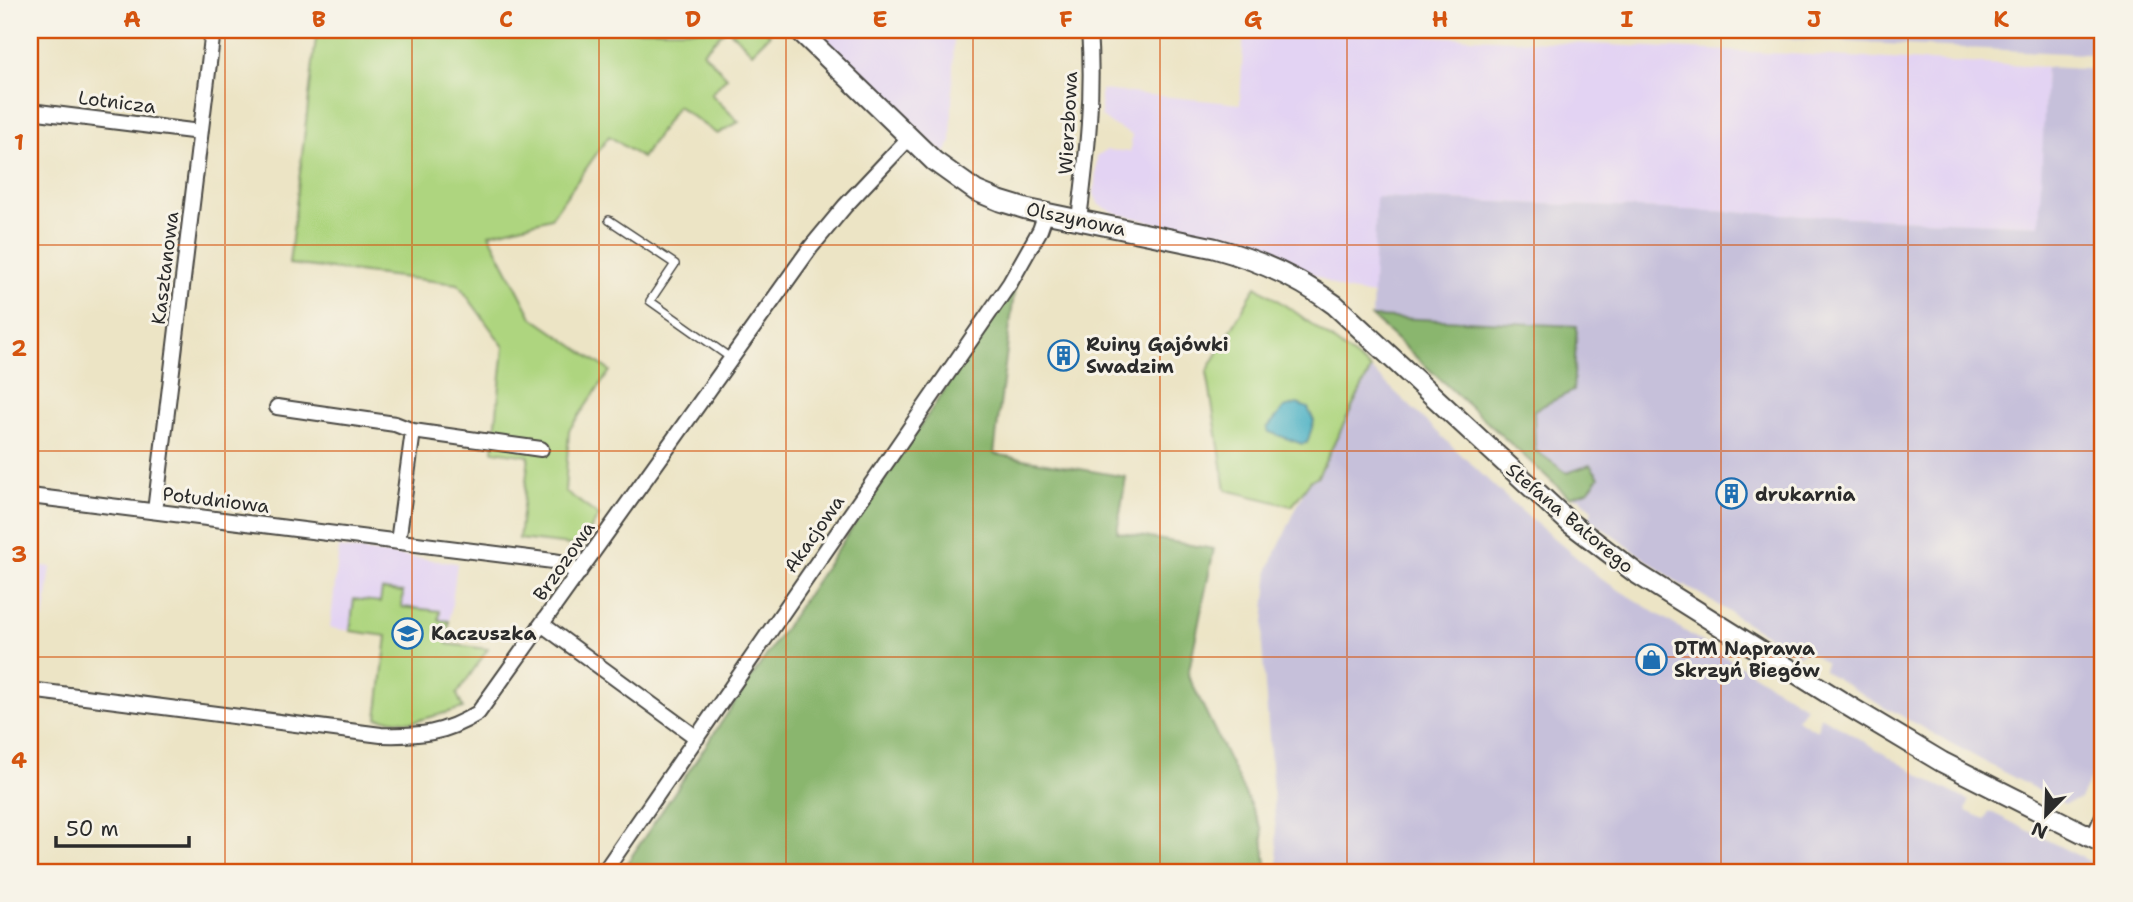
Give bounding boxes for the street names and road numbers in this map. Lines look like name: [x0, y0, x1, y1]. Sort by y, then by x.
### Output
street label: Wierzbowa: [1053, 70, 1083, 175]
street label: Lotnicza: [77, 85, 157, 119]
street label: Olszynowa: [1024, 196, 1128, 242]
street label: Kasztanowa: [146, 210, 184, 326]
street label: Stefana Batorego: [1501, 457, 1639, 579]
street label: Południowa: [161, 481, 271, 519]
street label: Akacjowa: [778, 490, 850, 578]
street label: Brzozowa: [528, 516, 601, 606]

